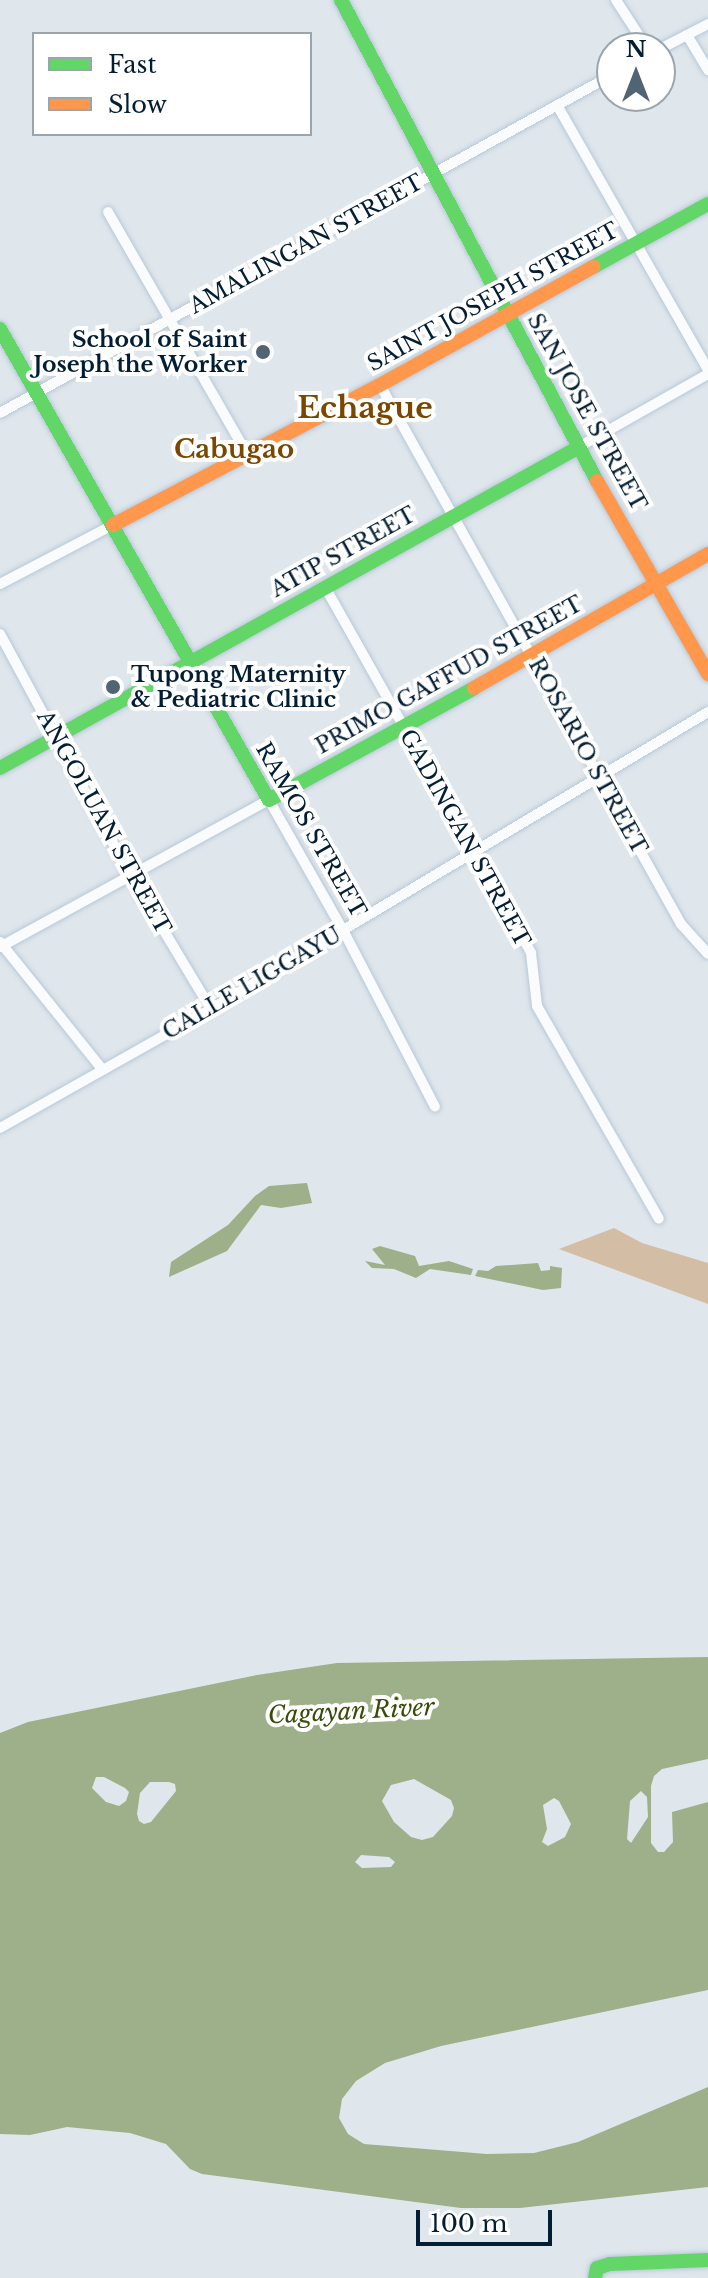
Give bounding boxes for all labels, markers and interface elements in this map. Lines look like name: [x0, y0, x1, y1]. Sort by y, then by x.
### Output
legend: [32, 32, 312, 136]
north arrow: [596, 32, 676, 112]
text: N: [626, 36, 646, 63]
text: Fast: [108, 50, 156, 79]
text: Slow: [108, 90, 167, 119]
street label: AMALINGAN STREET: [184, 169, 428, 319]
street label: SAINT JOSEPH STREET: [363, 217, 623, 377]
street label: SAN JOSE STREET: [522, 309, 652, 515]
place label: School of Saint Joseph the Worker: [33, 326, 247, 378]
marker: School of Saint Joseph the Worker: [254, 343, 272, 361]
district label: Echague: [297, 390, 433, 426]
district label: Cabugao: [174, 434, 294, 466]
street label: ATIP STREET: [266, 501, 420, 603]
street label: PRIMO GAFFUD STREET: [311, 590, 587, 760]
street label: ROSARIO STREET: [523, 653, 653, 859]
place label: Tupong Maternity & Pediatric Clinic: [131, 661, 346, 712]
marker: Tupong Maternity & Pediatric Clinic: [102, 676, 124, 698]
street label: ANGOLUAN STREET: [31, 706, 177, 938]
street label: GADINGAN STREET: [394, 725, 536, 951]
street label: RAMOS STREET: [250, 738, 372, 922]
street label: CALLE LIGGAYU: [158, 921, 346, 1045]
water label: Cagayan River: [267, 1692, 435, 1730]
scale bar: [420, 2194, 556, 2244]
text: 100 m: [430, 2209, 508, 2238]

